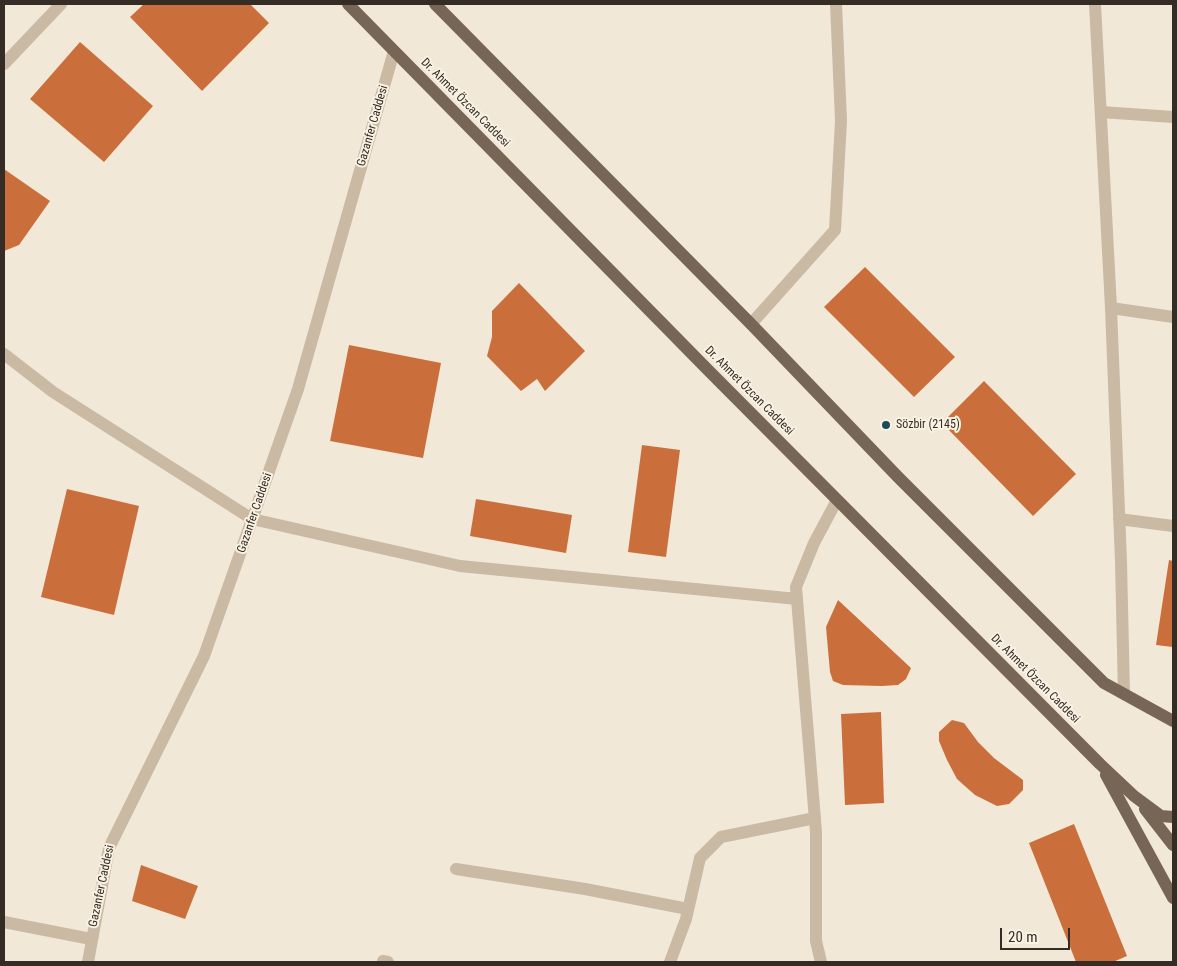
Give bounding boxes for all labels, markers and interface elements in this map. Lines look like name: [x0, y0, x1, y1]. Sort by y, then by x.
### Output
street label: Dr. Ahmet Özcan Caddesi: [418, 56, 512, 150]
street label: Gazanfer Caddesi: [355, 84, 391, 168]
street label: Dr. Ahmet Özcan Caddesi: [702, 344, 796, 438]
place label: Sözbir (2145): [896, 418, 960, 432]
marker: Sözbir (2145): [880, 419, 892, 431]
street label: Gazanfer Caddesi: [235, 471, 275, 555]
street label: Dr. Ahmet Özcan Caddesi: [988, 632, 1082, 726]
street label: Gazanfer Caddesi: [86, 844, 118, 928]
scale bar: [1002, 918, 1072, 950]
text: 20 m: [1008, 928, 1038, 946]

